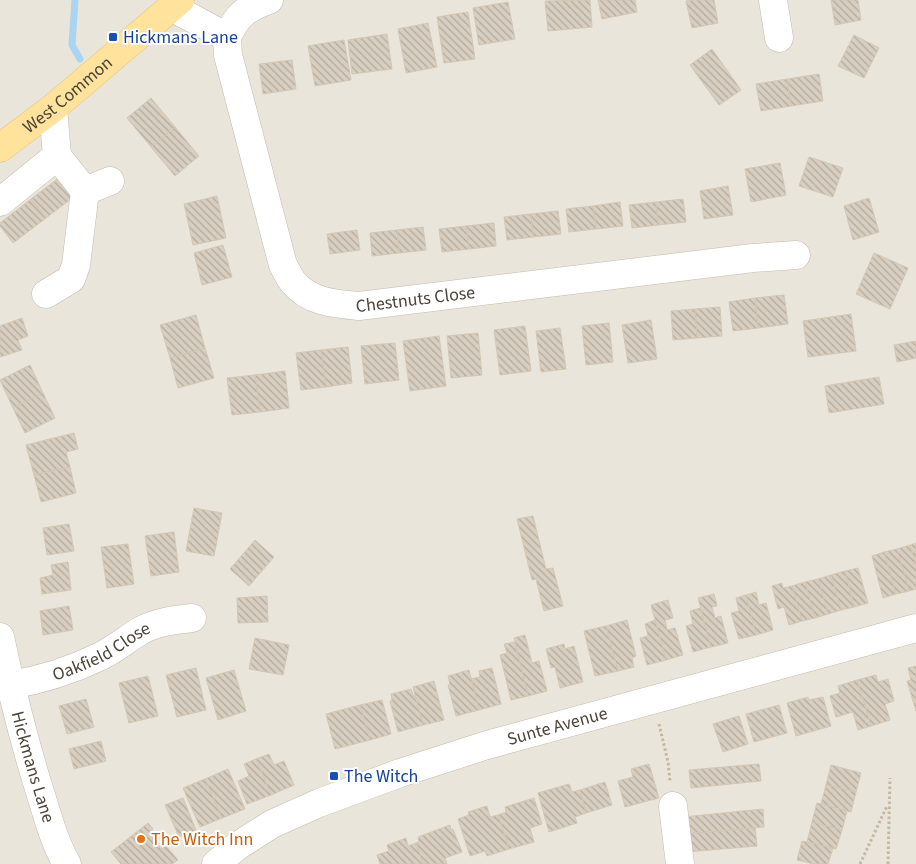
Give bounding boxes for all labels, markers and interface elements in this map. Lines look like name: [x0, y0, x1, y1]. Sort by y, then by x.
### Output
place label: Hickmans Lane: [123, 25, 238, 50]
marker: Hickmans Lane: [107, 31, 119, 43]
street label: West Common: [17, 50, 118, 139]
street label: Chestnuts Close: [354, 279, 477, 319]
street label: Oakfield Close: [49, 615, 154, 687]
street label: Sunte Avenue: [504, 700, 610, 751]
street label: Hickmans Lane: [5, 708, 61, 826]
place label: The Witch: [344, 764, 418, 789]
marker: The Witch: [328, 770, 340, 782]
place label: The Witch Inn: [151, 827, 253, 852]
marker: The Witch Inn: [135, 833, 147, 845]

